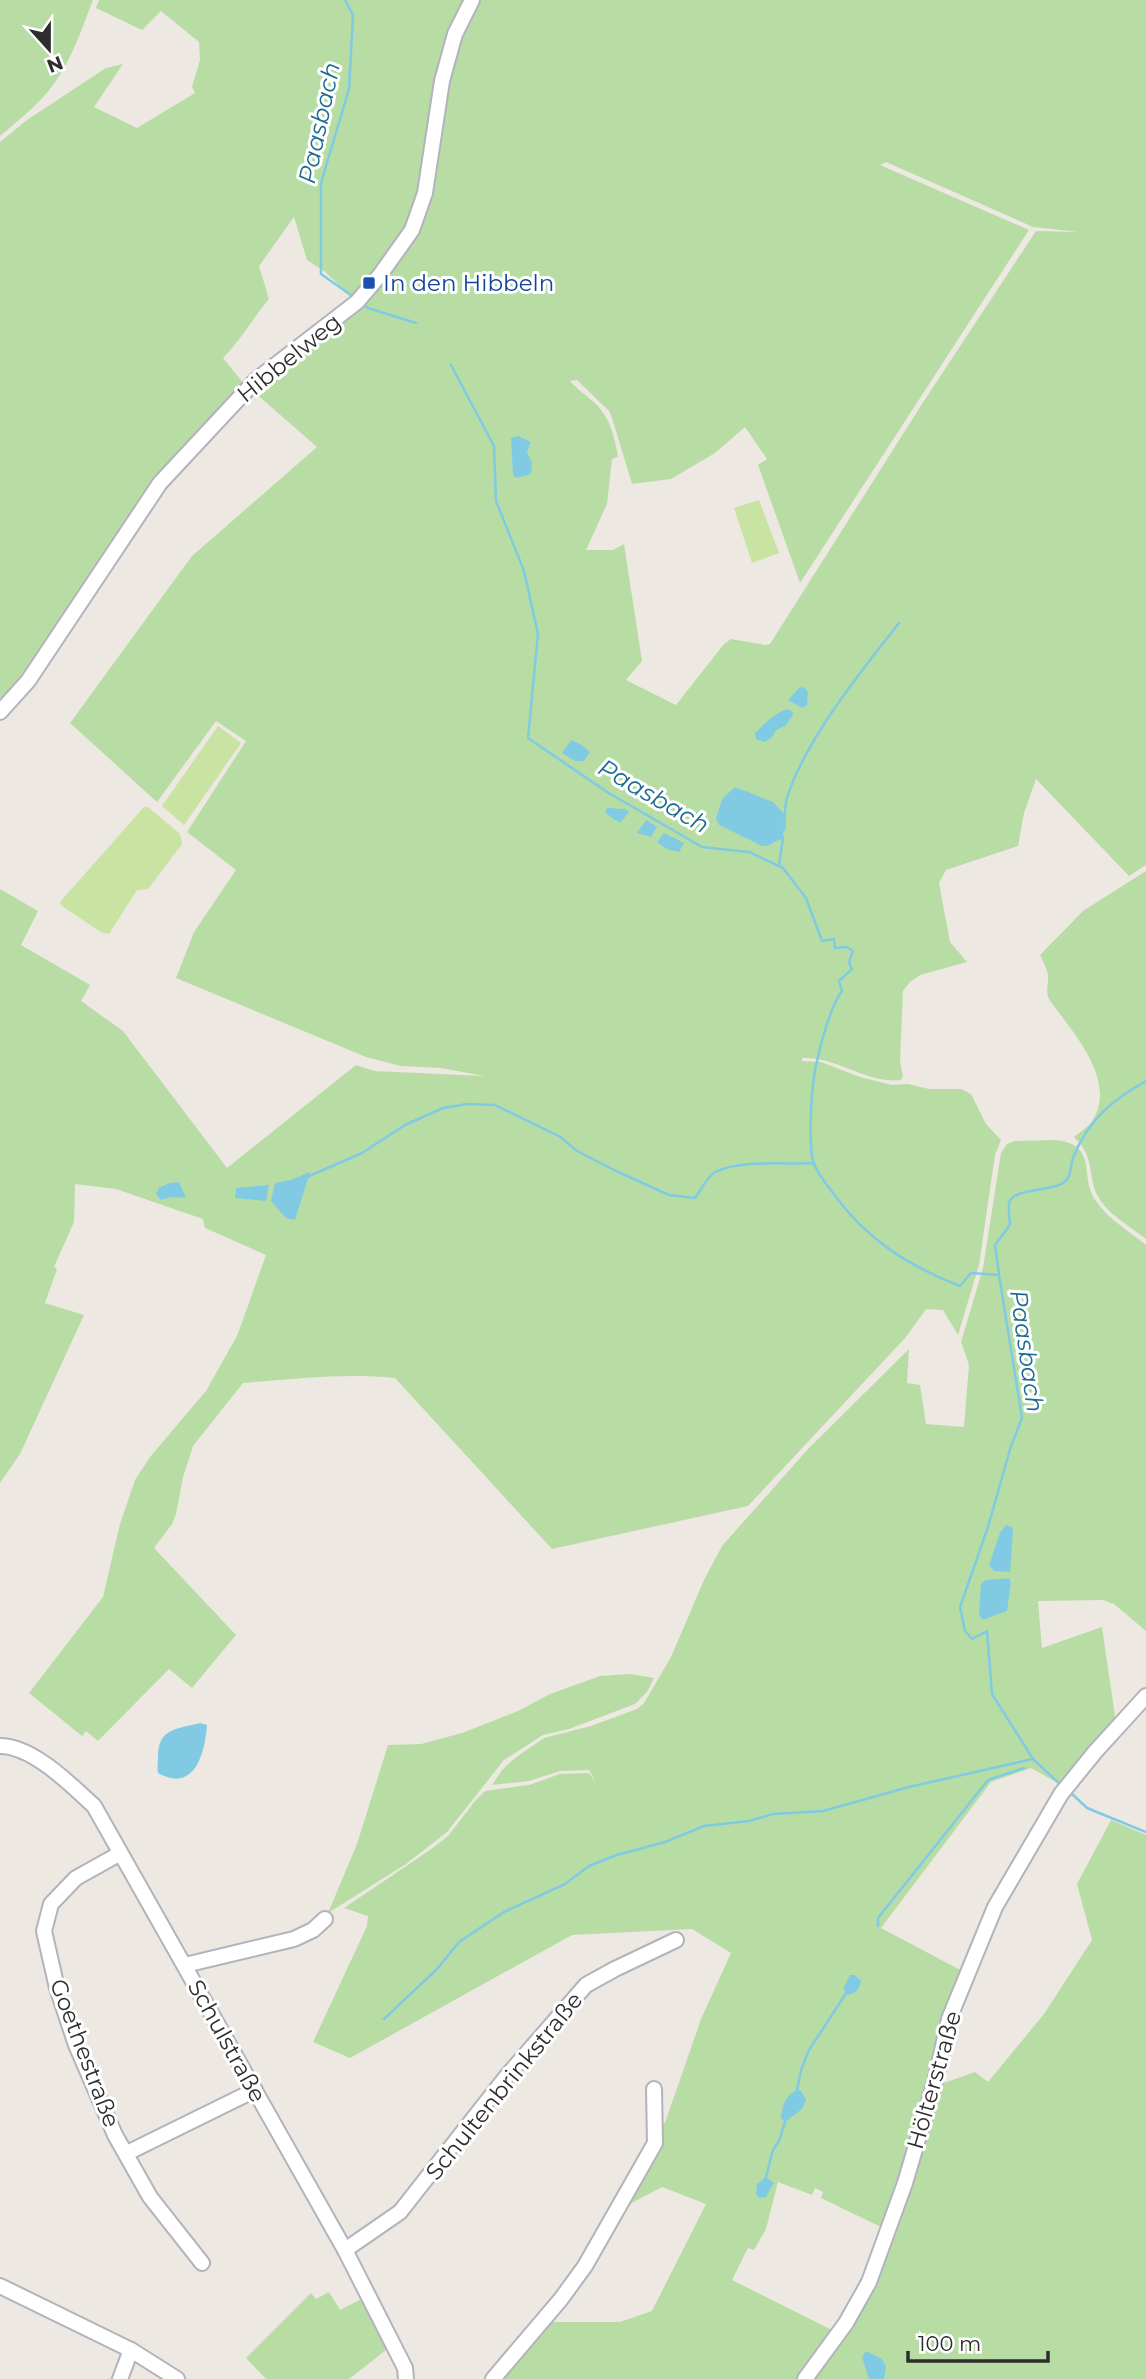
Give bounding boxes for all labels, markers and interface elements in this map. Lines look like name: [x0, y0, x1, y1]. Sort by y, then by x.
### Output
north arrow: [14, 14, 84, 84]
text: N: [44, 51, 66, 78]
water label: Paasbach: [292, 60, 346, 186]
place label: In den Hibbeln: [383, 269, 554, 297]
marker: In den Hibbeln: [361, 275, 377, 291]
street label: Hibbelweg: [231, 308, 347, 408]
water label: Paasbach: [593, 753, 715, 839]
water label: Paasbach: [1004, 1288, 1050, 1414]
street label: Goethestraße: [44, 1975, 126, 2131]
street label: Schulstraße: [182, 1975, 272, 2107]
street label: Schultenbrinkstraße: [420, 1986, 588, 2186]
street label: Hölterstraße: [901, 2008, 967, 2152]
scale bar: [908, 2320, 1048, 2364]
text: 100 m: [918, 2331, 981, 2356]

